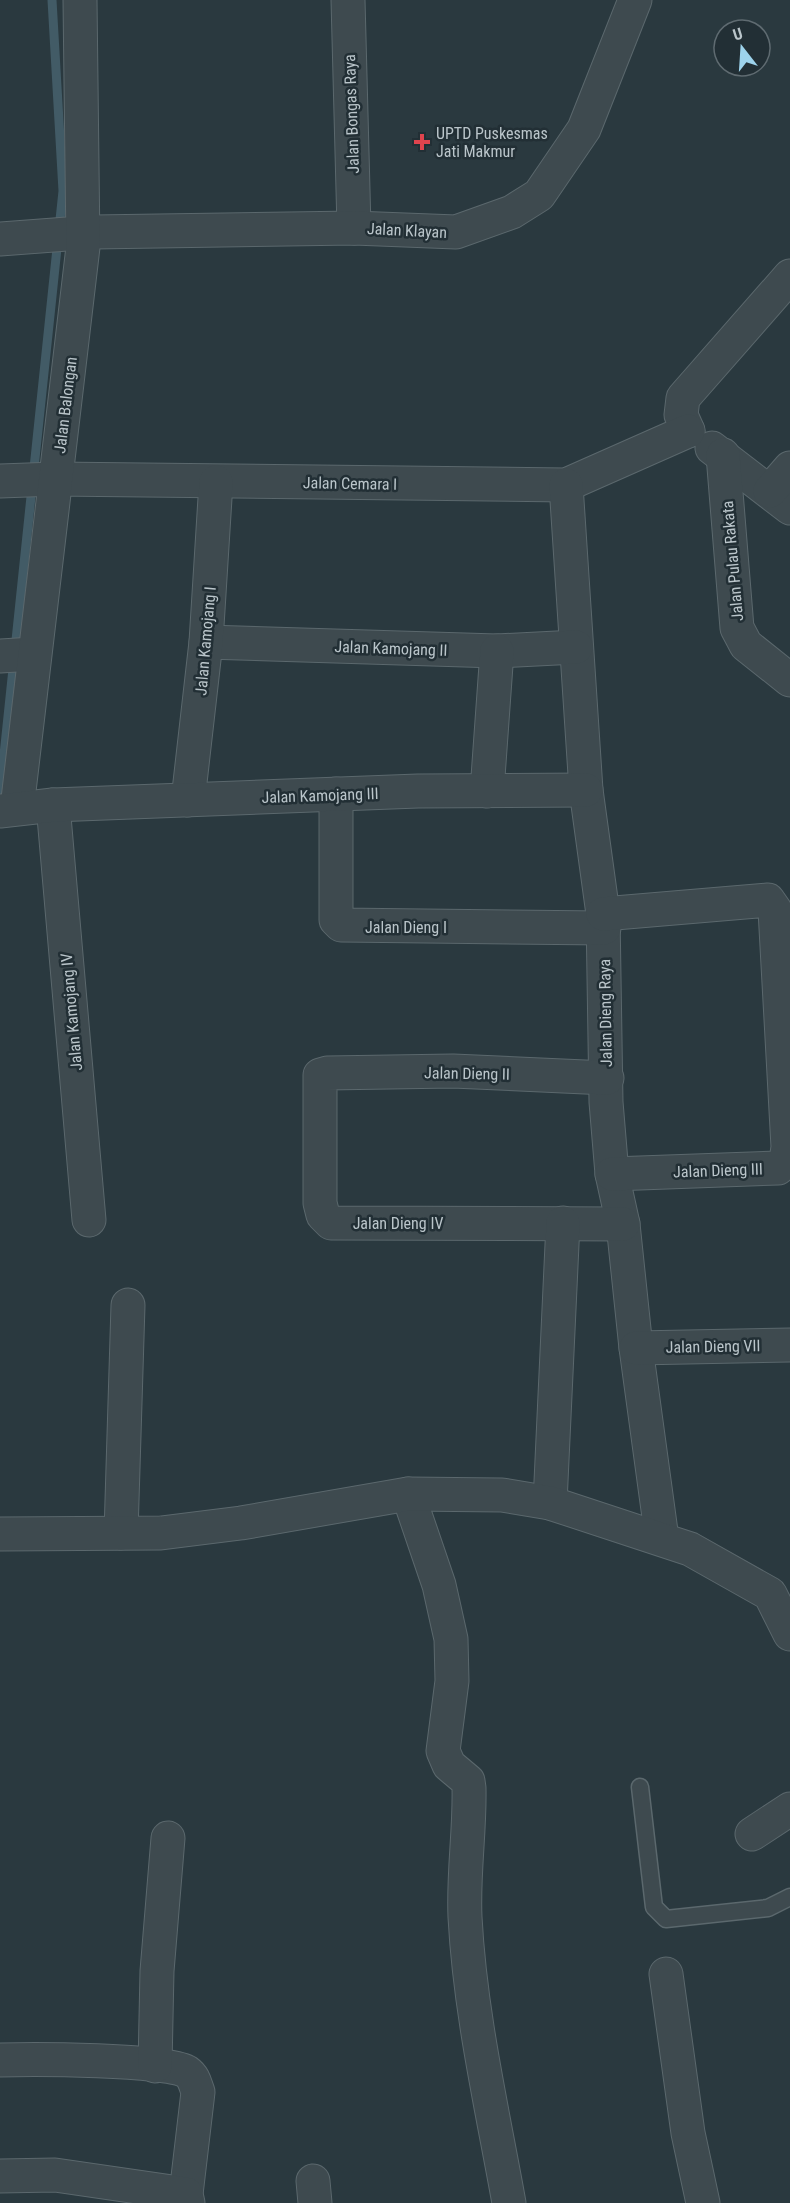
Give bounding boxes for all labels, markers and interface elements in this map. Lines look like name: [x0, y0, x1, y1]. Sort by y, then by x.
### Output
north arrow: [712, 18, 772, 78]
text: U: [731, 24, 745, 45]
street label: Jalan Bongas Raya: [340, 54, 363, 174]
place label: UPTD Puskesmas Jati Makmur: [436, 124, 548, 161]
marker: UPTD Puskesmas Jati Makmur: [413, 133, 431, 151]
street label: Jalan Klayan: [367, 219, 447, 242]
street label: Jalan Balongan: [50, 356, 81, 455]
street label: Jalan Cemara I: [303, 473, 397, 494]
street label: Jalan Pulau Rakata: [718, 500, 747, 622]
street label: Jalan Kamojang I: [191, 586, 220, 696]
street label: Jalan Kamojang II: [334, 637, 448, 660]
street label: Jalan Kamojang III: [261, 784, 379, 807]
street label: Jalan Dieng I: [365, 918, 447, 937]
street label: Jalan Kamojang IV: [57, 952, 86, 1072]
street label: Jalan Dieng Raya: [595, 959, 616, 1067]
street label: Jalan Dieng II: [424, 1063, 510, 1084]
street label: Jalan Dieng III: [673, 1159, 763, 1182]
street label: Jalan Dieng IV: [353, 1214, 443, 1233]
street label: Jalan Dieng VII: [665, 1336, 761, 1357]

